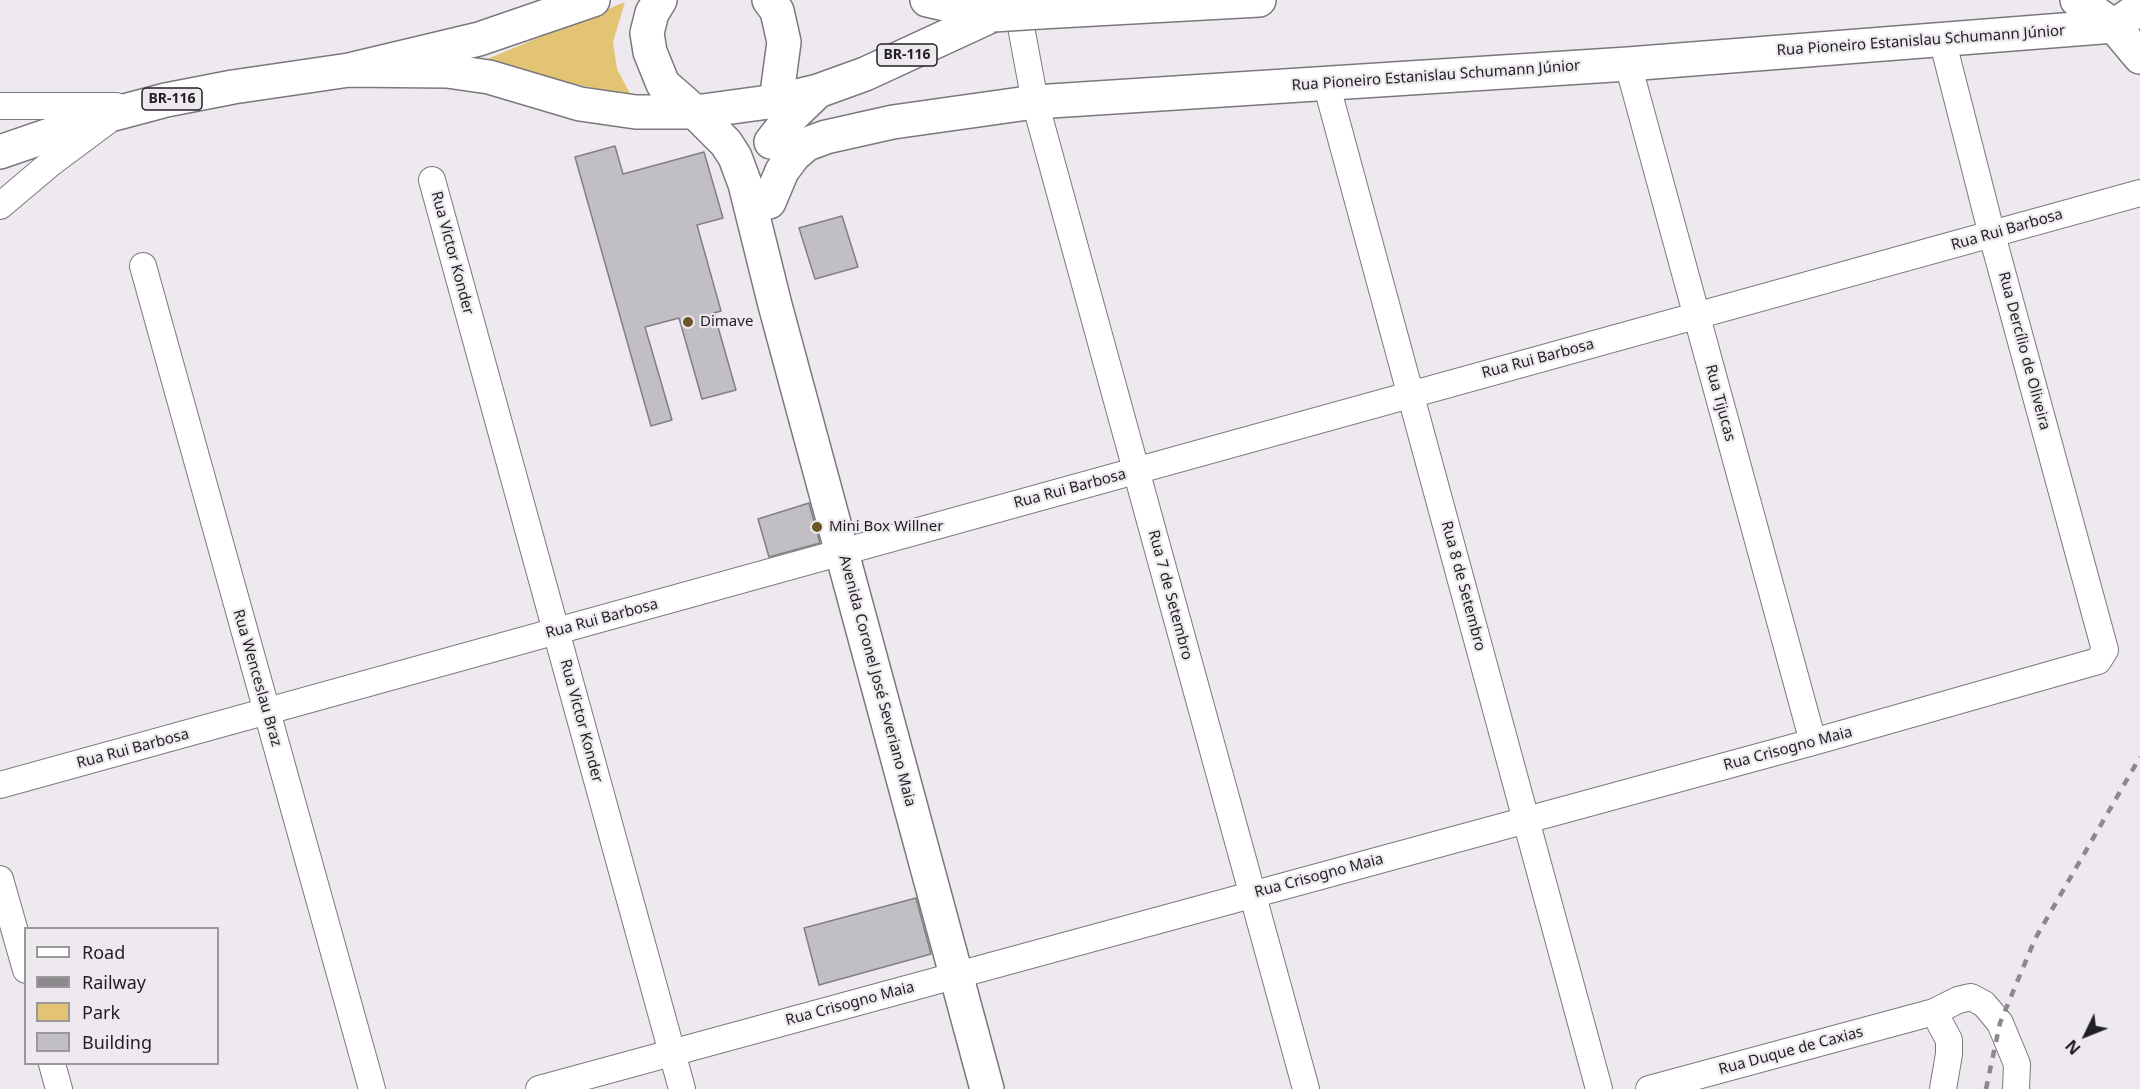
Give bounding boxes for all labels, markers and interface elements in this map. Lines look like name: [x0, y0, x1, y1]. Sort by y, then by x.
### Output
street label: Rua Pioneiro Estanislau Schumann Júnior: [1776, 22, 2066, 60]
road number: BR-116: [877, 44, 937, 66]
street label: Rua Pioneiro Estanislau Schumann Júnior: [1291, 57, 1581, 95]
road number: BR-116: [142, 88, 202, 110]
street label: Rua Victor Konder: [427, 189, 477, 317]
street label: Rua Rui Barbosa: [1949, 205, 2065, 255]
street label: Rua Dercílio de Oliveira: [1994, 270, 2054, 432]
place label: Dimave: [700, 313, 753, 331]
marker: Dimave: [681, 315, 695, 329]
street label: Rua Rui Barbosa: [1480, 335, 1596, 383]
street label: Rua Tijucas: [1701, 362, 1739, 444]
street label: Rua Rui Barbosa: [1012, 465, 1128, 513]
place label: Mini Box Willner: [829, 518, 943, 536]
street label: Rua 8 de Setembro: [1437, 519, 1489, 653]
marker: Mini Box Willner: [810, 520, 824, 534]
street label: Rua 7 de Setembro: [1144, 528, 1196, 662]
street label: Avenida Coronel José Severiano Maia: [835, 553, 919, 809]
street label: Rua Rui Barbosa: [544, 595, 660, 643]
street label: Rua Wenceslau Braz: [229, 607, 285, 749]
street label: Rua Victor Konder: [556, 657, 606, 785]
street label: Rua Crisogno Maia: [1722, 723, 1854, 775]
street label: Rua Rui Barbosa: [75, 725, 191, 773]
street label: Rua Crisogno Maia: [1253, 850, 1385, 902]
legend: [24, 927, 219, 1065]
text: Road: [82, 940, 125, 964]
text: Railway: [82, 970, 146, 994]
street label: Rua Crisogno Maia: [784, 978, 916, 1030]
text: Park: [82, 1000, 120, 1024]
north arrow: [2056, 1005, 2116, 1065]
street label: Rua Duque de Caxias: [1717, 1023, 1865, 1079]
text: Building: [82, 1030, 152, 1054]
text: N: [2060, 1035, 2085, 1060]

